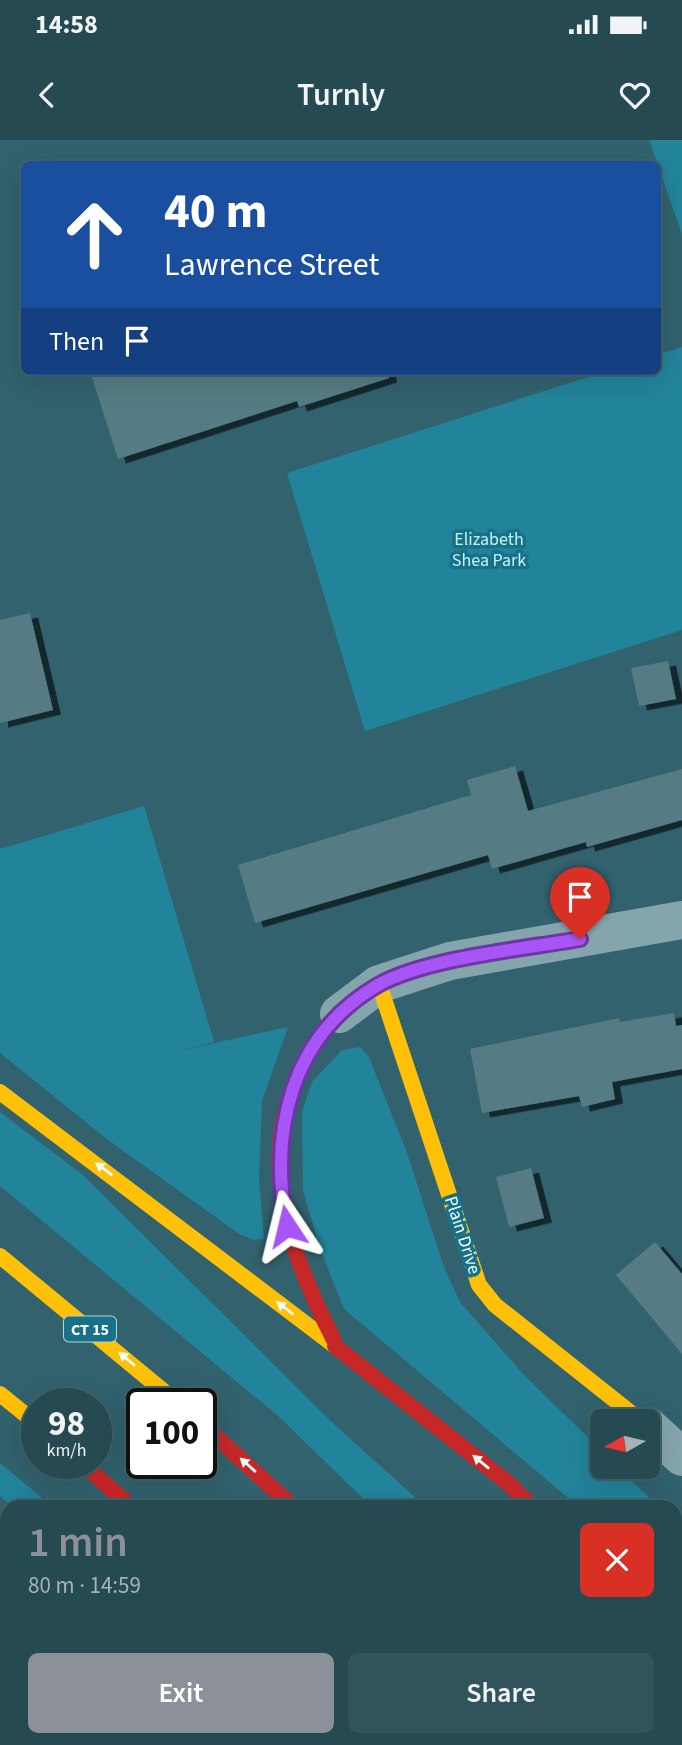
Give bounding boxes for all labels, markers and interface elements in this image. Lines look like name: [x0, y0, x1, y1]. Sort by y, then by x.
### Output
text: 14:58: [35, 6, 98, 43]
text: Turnly: [297, 72, 385, 118]
icon: back: [28, 76, 66, 114]
icon: heart: [616, 76, 654, 114]
text: 40 m: [164, 177, 268, 247]
icon: ahead: [49, 189, 140, 280]
text: Lawrence Street: [164, 242, 379, 288]
icon: arrive: [118, 322, 156, 360]
text: Then: [49, 323, 104, 360]
park label: Elizabeth Shea Park: [452, 527, 526, 573]
pin: [550, 867, 610, 939]
icon: arrive: [561, 878, 599, 916]
one-way arrow: [95, 1163, 113, 1177]
position arrow: [250, 1189, 324, 1263]
street label: Plain Drive: [438, 1193, 487, 1277]
one-way arrow: [276, 1301, 294, 1315]
road number: CT 15: [64, 1316, 116, 1342]
one-way arrow: [118, 1352, 135, 1367]
speed limit sign: 100: [126, 1388, 217, 1479]
text: 98: [48, 1399, 85, 1449]
north arrow: [590, 1409, 660, 1479]
map controls: [590, 1409, 660, 1479]
text: km/h: [47, 1438, 86, 1463]
one-way arrow: [472, 1454, 490, 1469]
one-way arrow: [240, 1457, 257, 1473]
text: 1 min: [28, 1513, 128, 1573]
button: close: [580, 1523, 654, 1597]
text: 80 m · 14:59: [28, 1569, 141, 1602]
button: Exit: [28, 1653, 334, 1733]
button: Share: [348, 1653, 654, 1733]

